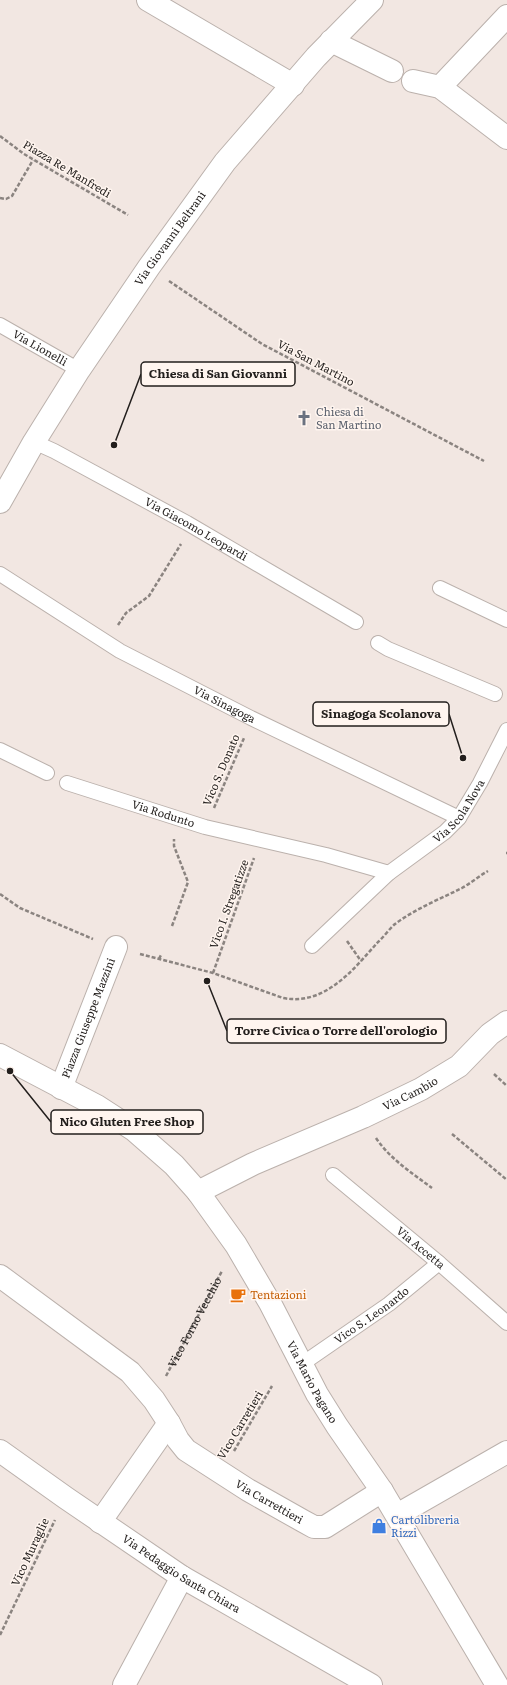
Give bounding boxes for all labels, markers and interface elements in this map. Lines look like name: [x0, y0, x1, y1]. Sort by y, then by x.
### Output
street label: Piazza Re Manfredi: [21, 136, 115, 201]
street label: Via Giovanni Beltrani: [130, 187, 209, 288]
street label: Via Lionelli: [10, 325, 71, 369]
street label: Via San Martino: [275, 335, 358, 389]
callout: Chiesa di San Giovanni: [141, 362, 295, 386]
text: Chiesa di San Giovanni: [149, 364, 288, 382]
place label: Chiesa di San Martino: [316, 403, 381, 432]
church icon: Chiesa di San Martino: [295, 409, 313, 427]
street label: Via Giacomo Leopardi: [142, 493, 251, 564]
street label: Via Sinagoga: [191, 681, 259, 726]
callout: Sinagoga Scolanova: [313, 702, 449, 726]
text: Sinagoga Scolanova: [321, 704, 441, 722]
street label: Vico S. Donato: [198, 731, 242, 808]
street label: Via Scola Nova: [429, 776, 488, 846]
street label: Via Rodunto: [130, 795, 197, 830]
street label: Vico I. Stregatizze: [205, 857, 252, 950]
street label: Piazza Giuseppe Mazzini: [57, 955, 118, 1080]
callout: Torre Civica o Torre dell'orologio: [227, 1019, 446, 1043]
text: Torre Civica o Torre dell'orologio: [234, 1021, 438, 1039]
street label: Via Cambio: [379, 1072, 440, 1114]
callout: Nico Gluten Free Shop: [51, 1110, 203, 1134]
text: Nico Gluten Free Shop: [59, 1112, 195, 1130]
street label: Via Accetta: [394, 1222, 449, 1272]
street label: Vico Forno Vecchio: [163, 1274, 225, 1370]
street label: Vico S. Leonardo: [330, 1282, 412, 1347]
cafe icon: Tentazioni: [229, 1286, 247, 1304]
place label: Tentazioni: [250, 1286, 307, 1302]
street label: Via Mario Pagano: [284, 1338, 342, 1426]
street label: Vico Carretieri: [212, 1387, 266, 1462]
street label: Via Carrettieri: [233, 1475, 307, 1527]
place label: Cartolibreria Rizzi: [391, 1511, 460, 1540]
street label: Vico Muraglie: [6, 1515, 52, 1588]
shop icon: Cartolibreria Rizzi: [370, 1517, 388, 1535]
street label: Via Pedaggio Santa Chiara: [120, 1530, 244, 1616]

